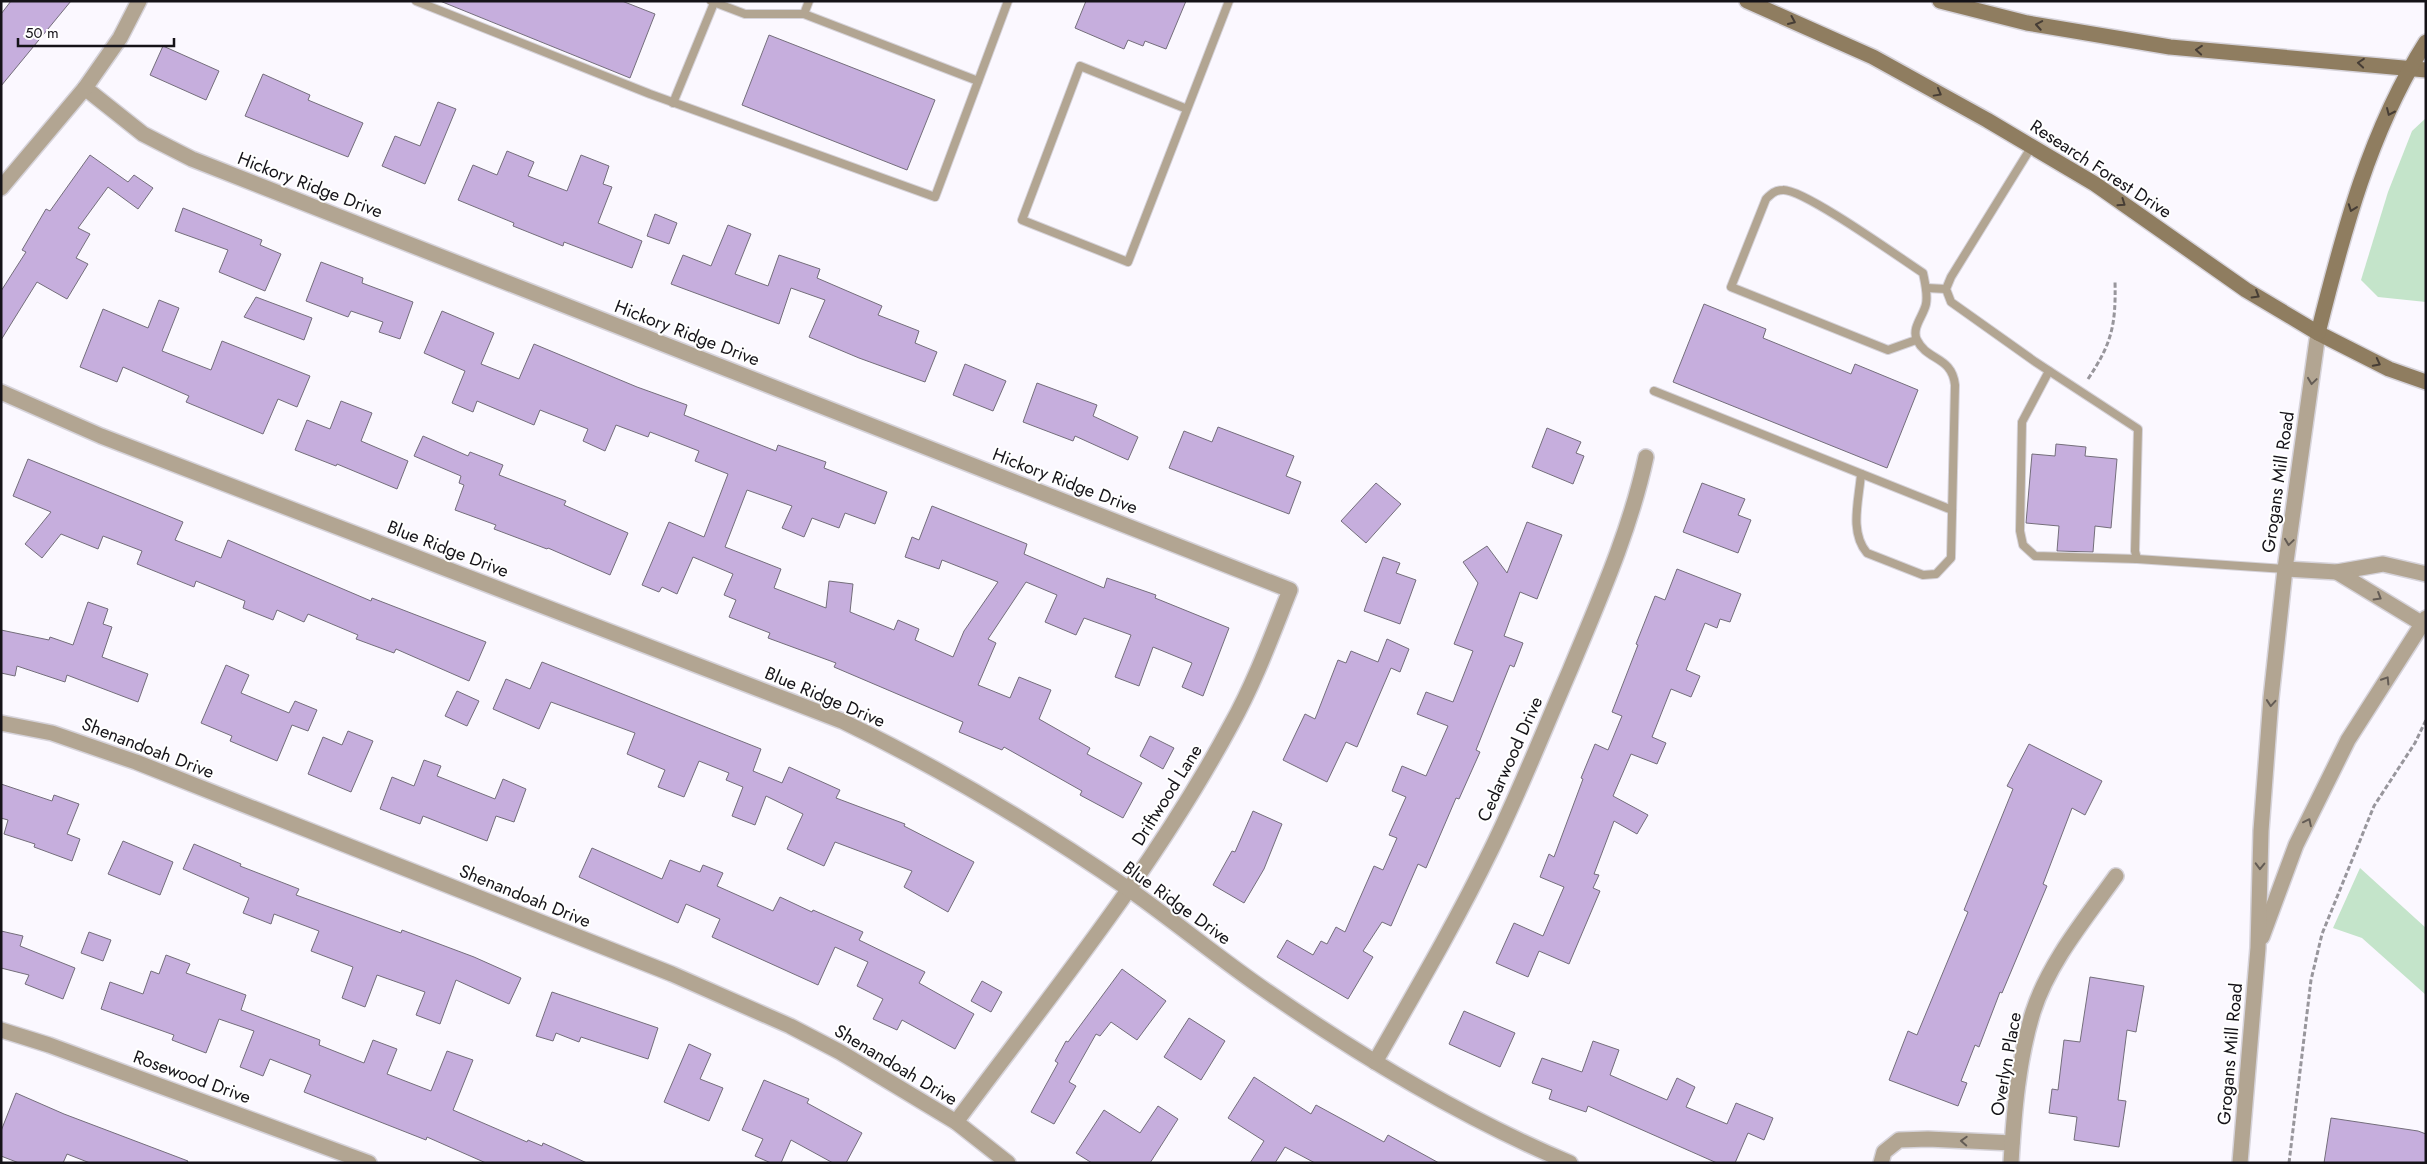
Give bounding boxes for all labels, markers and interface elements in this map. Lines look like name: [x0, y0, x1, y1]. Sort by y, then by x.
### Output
scale bar: [18, 15, 174, 47]
one-way arrow: [1787, 15, 1796, 25]
one-way arrow: [2034, 20, 2042, 31]
text: 50 m: [25, 22, 59, 44]
one-way arrow: [2195, 44, 2203, 55]
one-way arrow: [2357, 58, 2365, 69]
one-way arrow: [1932, 87, 1941, 97]
one-way arrow: [2385, 107, 2396, 116]
street label: Research Forest Drive: [2025, 113, 2177, 225]
street label: Hickory Ridge Drive: [234, 145, 386, 225]
one-way arrow: [2116, 197, 2126, 206]
one-way arrow: [2348, 203, 2358, 211]
one-way arrow: [2250, 289, 2259, 299]
street label: Hickory Ridge Drive: [611, 293, 763, 373]
one-way arrow: [2372, 357, 2381, 367]
one-way arrow: [2307, 377, 2318, 385]
street label: Grogans Mill Road: [2255, 410, 2301, 554]
street label: Hickory Ridge Drive: [989, 441, 1141, 521]
street label: Blue Ridge Drive: [383, 514, 513, 584]
one-way arrow: [2284, 538, 2295, 546]
one-way arrow: [2373, 590, 2382, 600]
street label: Blue Ridge Drive: [761, 660, 889, 734]
one-way arrow: [2380, 676, 2389, 685]
street label: Cedarwood Drive: [1471, 692, 1549, 826]
one-way arrow: [2266, 700, 2277, 708]
street label: Shenandoah Drive: [78, 711, 218, 785]
street label: Driftwood Lane: [1125, 739, 1209, 851]
one-way arrow: [2302, 818, 2312, 827]
street label: Blue Ridge Drive: [1117, 855, 1237, 951]
street label: Shenandoah Drive: [455, 858, 595, 934]
one-way arrow: [2255, 862, 2265, 870]
street label: Grogans Mill Road: [2211, 982, 2249, 1126]
street label: Overlyn Place: [1984, 1010, 2028, 1118]
street label: Shenandoah Drive: [829, 1018, 963, 1112]
street label: Rosewood Drive: [130, 1044, 254, 1110]
one-way arrow: [1959, 1135, 1967, 1146]

